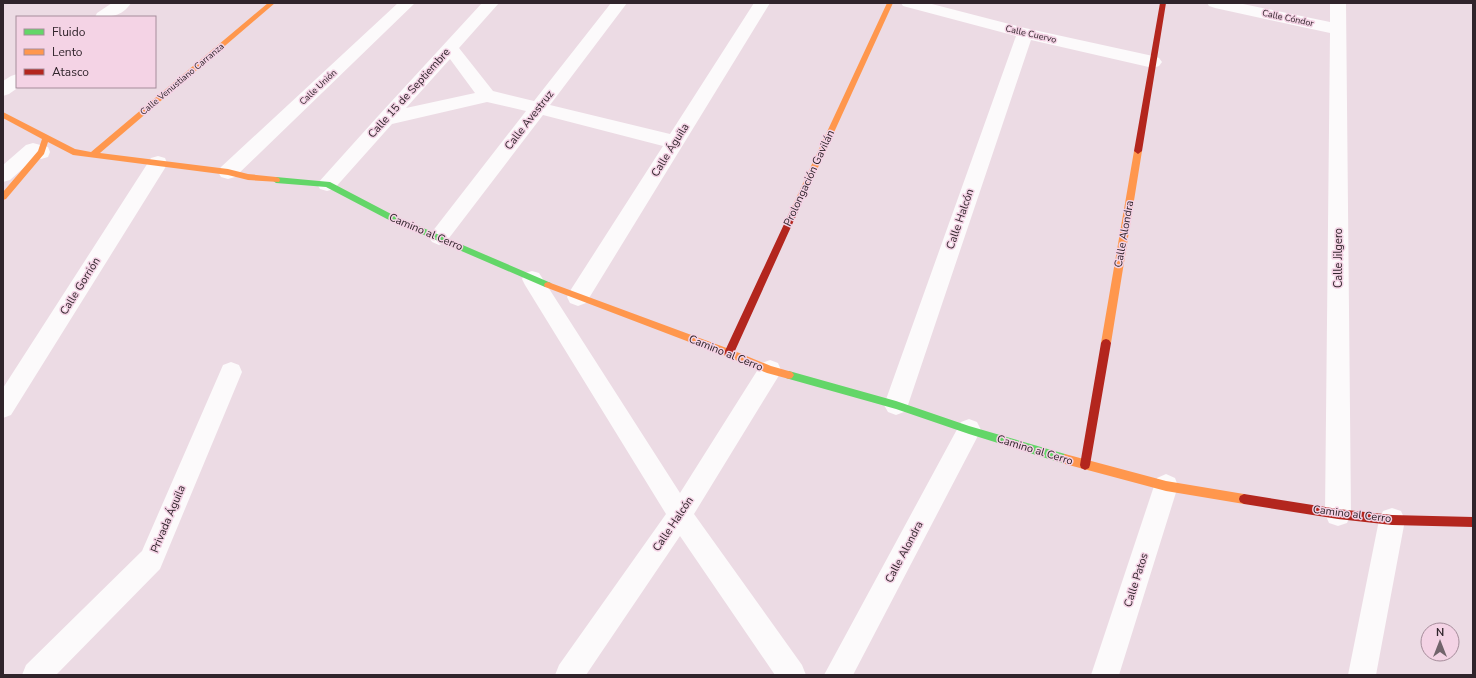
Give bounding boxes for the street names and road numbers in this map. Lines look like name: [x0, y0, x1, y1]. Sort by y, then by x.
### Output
street label: Calle Cóndor: [1261, 7, 1316, 29]
street label: Calle Cuervo: [1004, 22, 1058, 46]
street label: Calle Venustiano Carranza: [137, 40, 227, 118]
street label: Calle 15 de Septiembre: [365, 45, 454, 141]
street label: Calle Unión: [297, 67, 339, 107]
street label: Calle Avestruz: [501, 87, 557, 153]
street label: Calle Águila: [647, 120, 692, 180]
street label: Prolongación Gavilán: [780, 127, 838, 229]
street label: Calle Halcón: [943, 187, 977, 251]
street label: Calle Alondra: [1111, 199, 1137, 269]
street label: Camino al Cerro: [387, 210, 465, 254]
street label: Calle Jilgero: [1331, 228, 1346, 288]
street label: Calle Gorrión: [56, 254, 104, 318]
street label: Camino al Cerro: [687, 331, 765, 375]
street label: Camino al Cerro: [995, 431, 1075, 469]
street label: Privada Águila: [146, 482, 189, 555]
street label: Calle Halcón: [649, 494, 697, 554]
street label: Camino al Cerro: [1312, 502, 1392, 526]
street label: Calle Alondra: [881, 518, 927, 585]
street label: Calle Patos: [1120, 551, 1152, 609]

